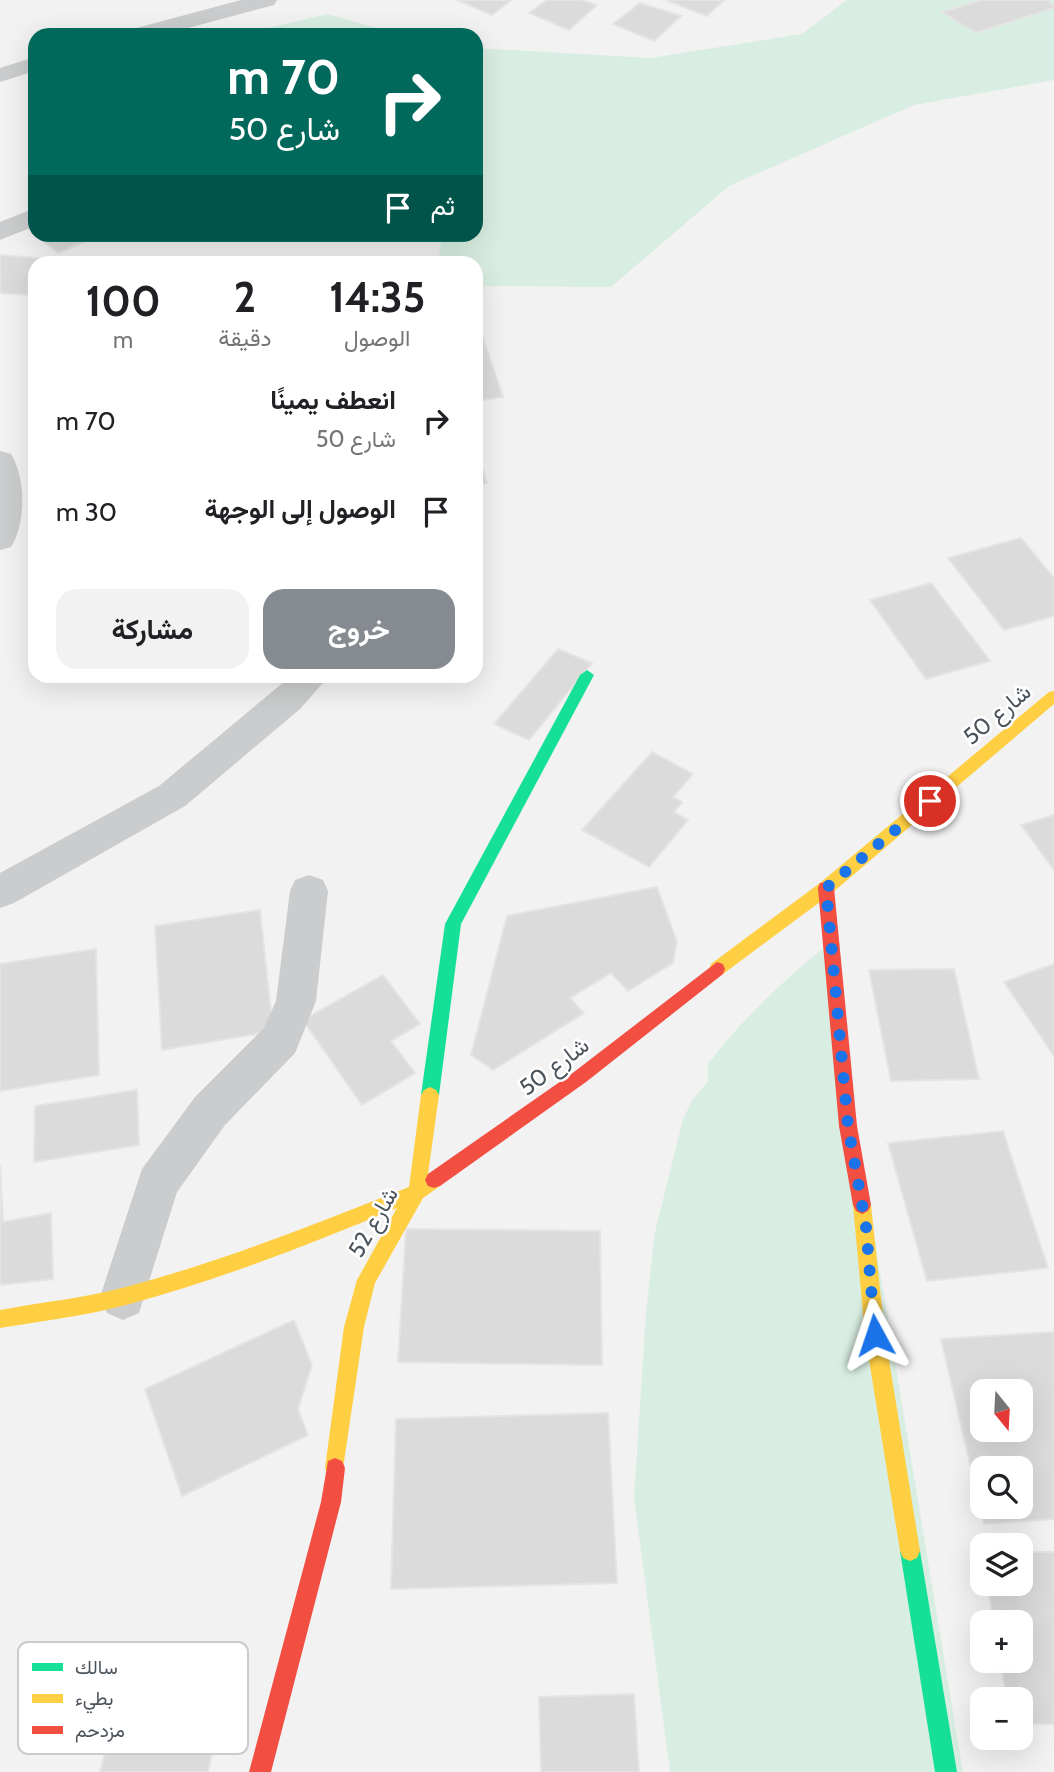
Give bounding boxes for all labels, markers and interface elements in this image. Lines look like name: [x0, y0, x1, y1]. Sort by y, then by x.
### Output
text: 70 m: [227, 47, 340, 106]
icon: right: [364, 56, 455, 147]
text: شارع 50: [229, 109, 340, 148]
icon: arrive: [379, 189, 417, 227]
text: ثم: [431, 190, 455, 222]
text: 2: [234, 271, 256, 323]
text: 14:35: [329, 271, 425, 323]
text: 100: [86, 275, 161, 327]
text: دقيقة: [218, 324, 271, 352]
text: الوصول: [344, 324, 410, 352]
text: m: [113, 326, 133, 354]
text: انعطف يمينًا: [270, 384, 396, 416]
icon: right: [417, 402, 455, 440]
text: 70 m: [56, 405, 116, 437]
text: شارع 50: [316, 425, 396, 453]
text: الوصول إلى الوجهة: [205, 493, 396, 525]
icon: arrive: [417, 493, 455, 531]
text: 30 m: [56, 496, 117, 528]
button: مشاركة: [56, 589, 249, 669]
button: خروج: [263, 589, 455, 669]
street label: شارع 50: [957, 678, 1038, 752]
pin: [900, 771, 960, 831]
icon: arrive: [911, 782, 949, 820]
street label: شارع 50: [514, 1031, 596, 1103]
street label: شارع 52: [342, 1182, 406, 1263]
position arrow: [838, 1298, 912, 1372]
north arrow: [970, 1379, 1032, 1442]
map controls: [970, 1379, 1033, 1750]
button: search: [970, 1456, 1033, 1519]
button: layers: [970, 1533, 1033, 1596]
button: +: [970, 1610, 1033, 1673]
legend: [18, 1642, 248, 1754]
text: سالك: [75, 1656, 118, 1679]
text: بطيء: [75, 1687, 113, 1714]
button: −: [970, 1687, 1033, 1750]
text: مزدحم: [75, 1719, 125, 1743]

